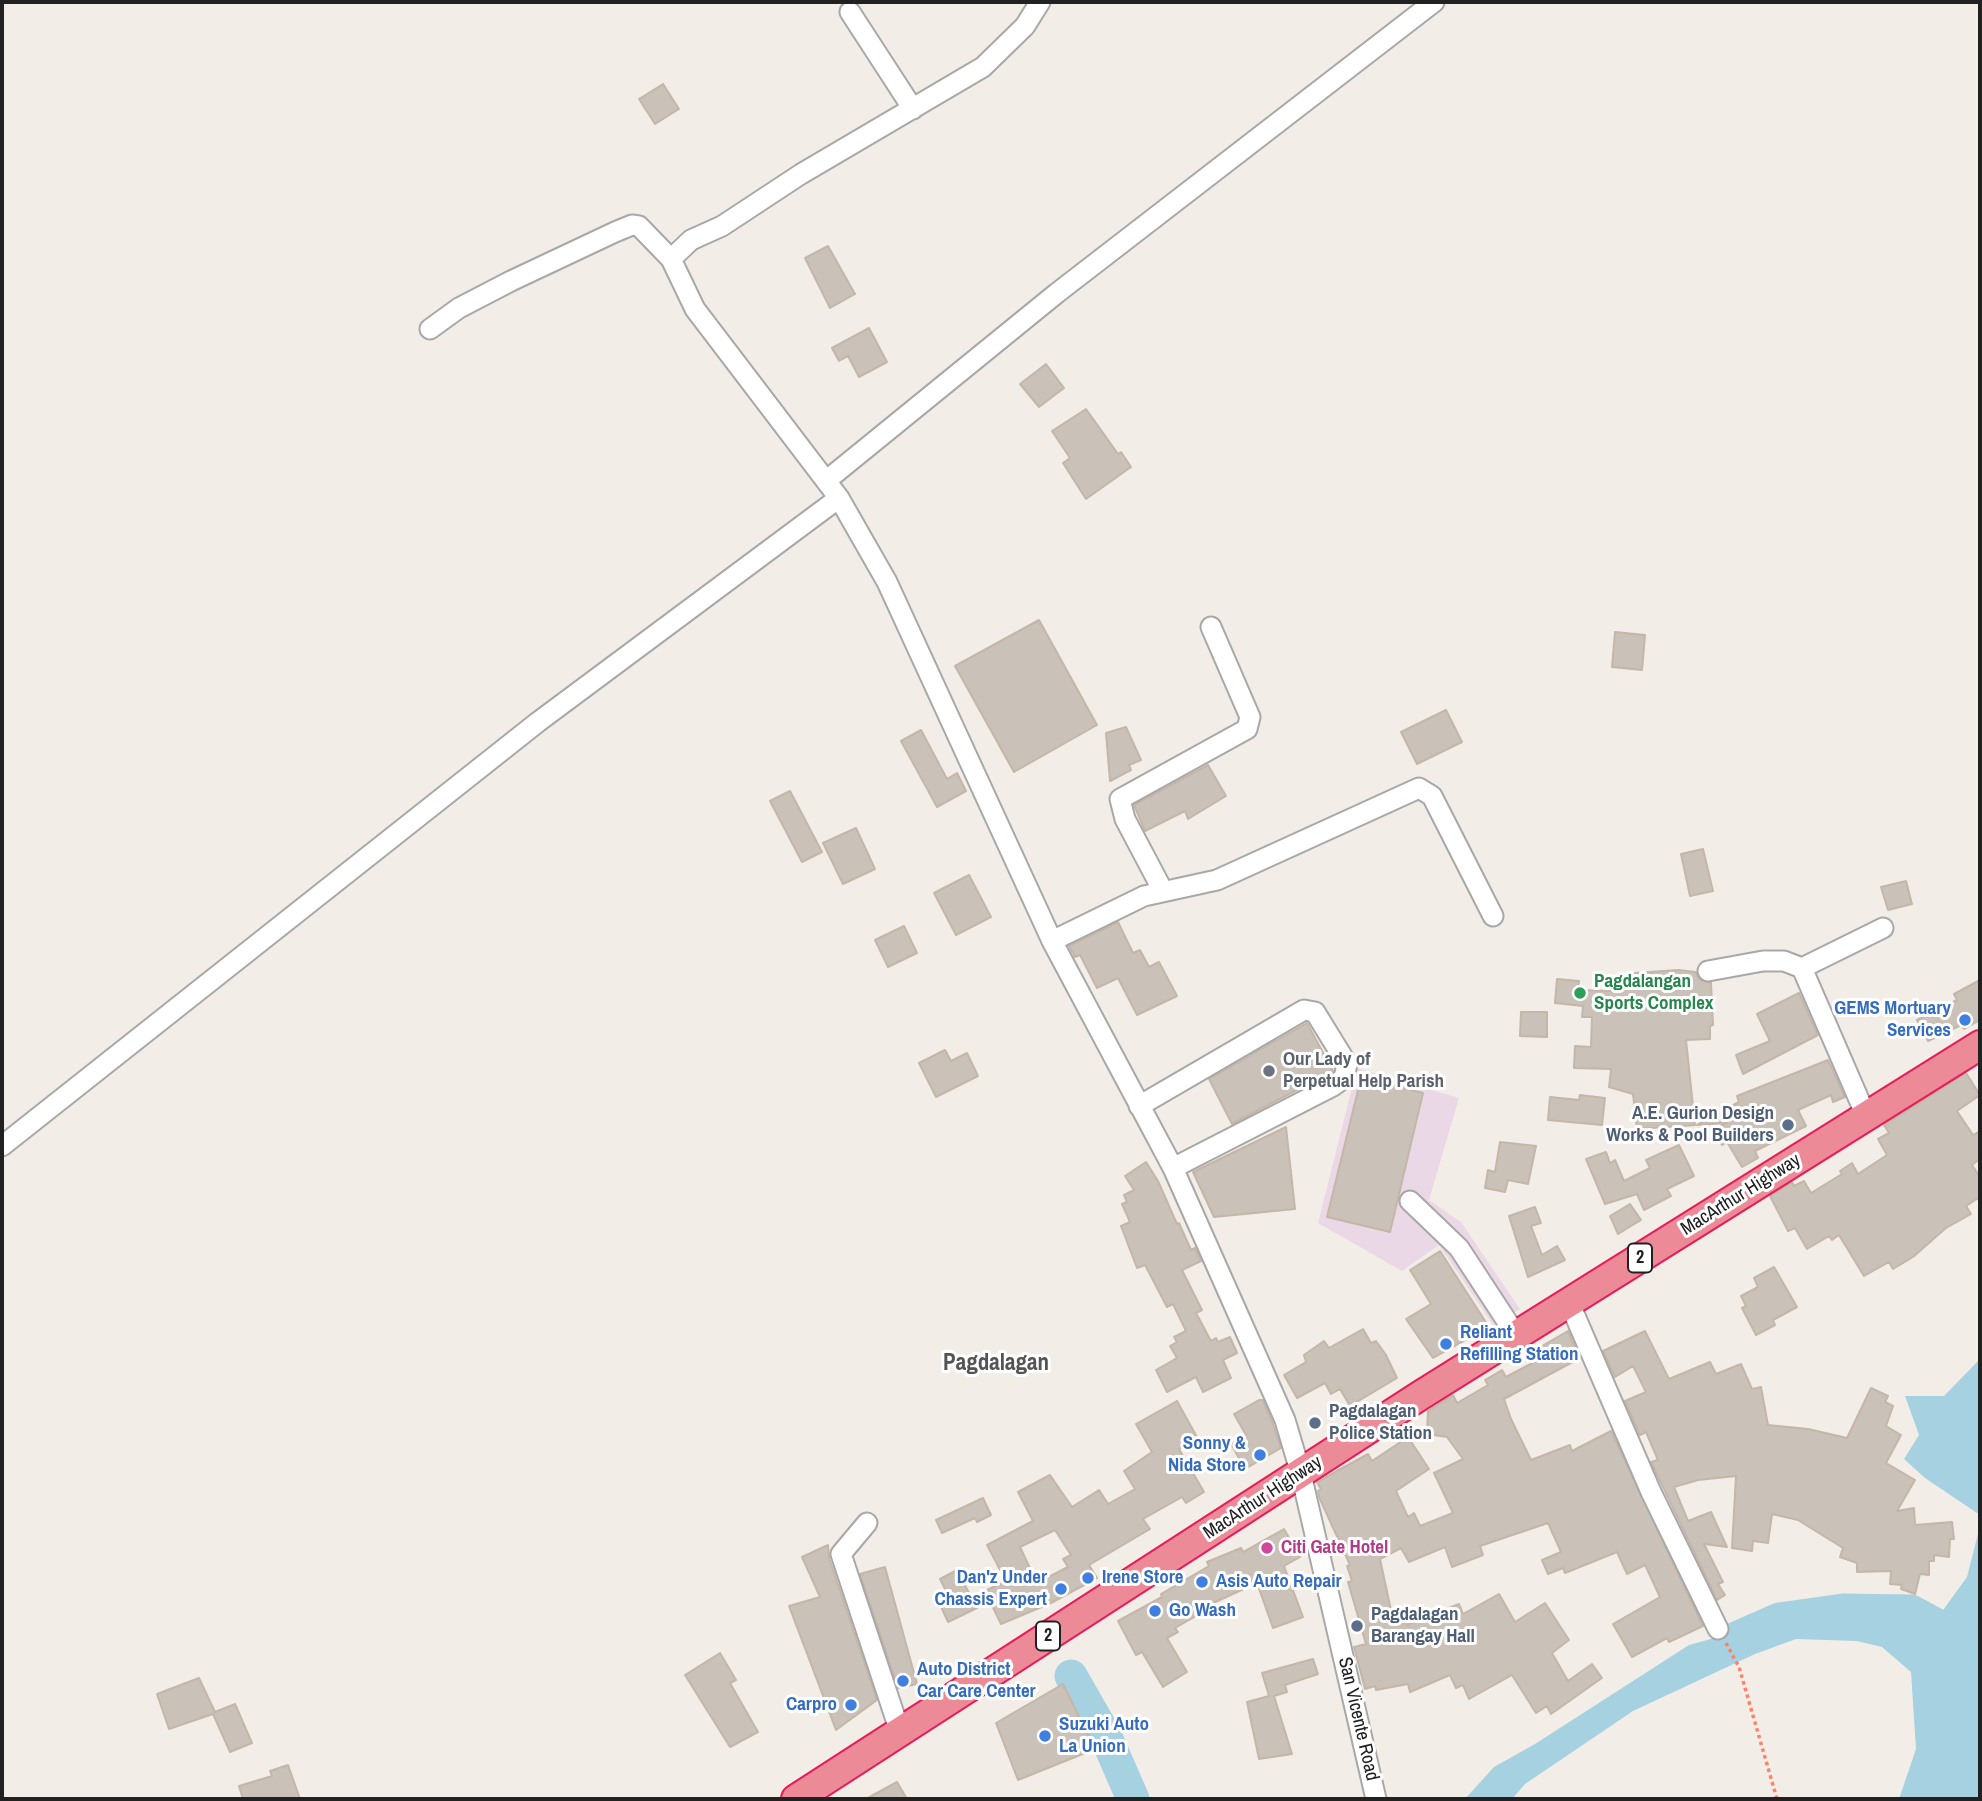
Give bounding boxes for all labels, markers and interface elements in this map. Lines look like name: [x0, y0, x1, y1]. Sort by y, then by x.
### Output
place label: Pagdalangan Sports Complex: [1594, 971, 1713, 1015]
marker: Pagdalangan Sports Complex: [1572, 985, 1588, 1001]
place label: GEMS Mortuary Services: [1834, 998, 1951, 1042]
marker: GEMS Mortuary Services: [1957, 1012, 1973, 1028]
place label: Our Lady of Perpetual Help Parish: [1283, 1049, 1444, 1093]
marker: Our Lady of Perpetual Help Parish: [1261, 1063, 1277, 1079]
place label: A.E. Gurion Design Works & Pool Builders: [1606, 1103, 1774, 1147]
marker: A.E. Gurion Design Works & Pool Builders: [1780, 1117, 1796, 1133]
street label: MacArthur Highway: [1677, 1149, 1805, 1241]
road number: 2: [1628, 1244, 1652, 1273]
place label: Reliant Refilling Station: [1460, 1322, 1579, 1366]
marker: Reliant Refilling Station: [1438, 1336, 1454, 1352]
district label: Pagdalagan: [943, 1350, 1049, 1378]
place label: Pagdalagan Police Station: [1329, 1401, 1432, 1445]
marker: Pagdalagan Police Station: [1307, 1415, 1323, 1431]
place label: Sonny & Nida Store: [1168, 1433, 1246, 1477]
marker: Sonny & Nida Store: [1252, 1447, 1268, 1463]
street label: MacArthur Highway: [1199, 1451, 1327, 1545]
place label: Citi Gate Hotel: [1281, 1537, 1388, 1559]
marker: Citi Gate Hotel: [1259, 1540, 1275, 1556]
place label: Dan'z Under Chassis Expert: [934, 1567, 1047, 1611]
place label: Irene Store: [1102, 1567, 1183, 1589]
marker: Irene Store: [1080, 1570, 1096, 1586]
place label: Asis Auto Repair: [1216, 1571, 1342, 1593]
marker: Asis Auto Repair: [1194, 1574, 1210, 1590]
marker: Dan'z Under Chassis Expert: [1053, 1581, 1069, 1597]
place label: Go Wash: [1169, 1600, 1236, 1622]
marker: Go Wash: [1147, 1603, 1163, 1619]
place label: Pagdalagan Barangay Hall: [1371, 1604, 1475, 1648]
marker: Pagdalagan Barangay Hall: [1349, 1618, 1365, 1634]
road number: 2: [1036, 1622, 1060, 1651]
street label: San Vicente Road: [1333, 1655, 1383, 1783]
place label: Auto District Car Care Center: [917, 1659, 1036, 1703]
marker: Auto District Car Care Center: [895, 1673, 911, 1689]
place label: Carpro: [786, 1694, 837, 1716]
marker: Carpro: [843, 1697, 859, 1713]
place label: Suzuki Auto La Union: [1059, 1714, 1149, 1758]
marker: Suzuki Auto La Union: [1037, 1728, 1053, 1744]

